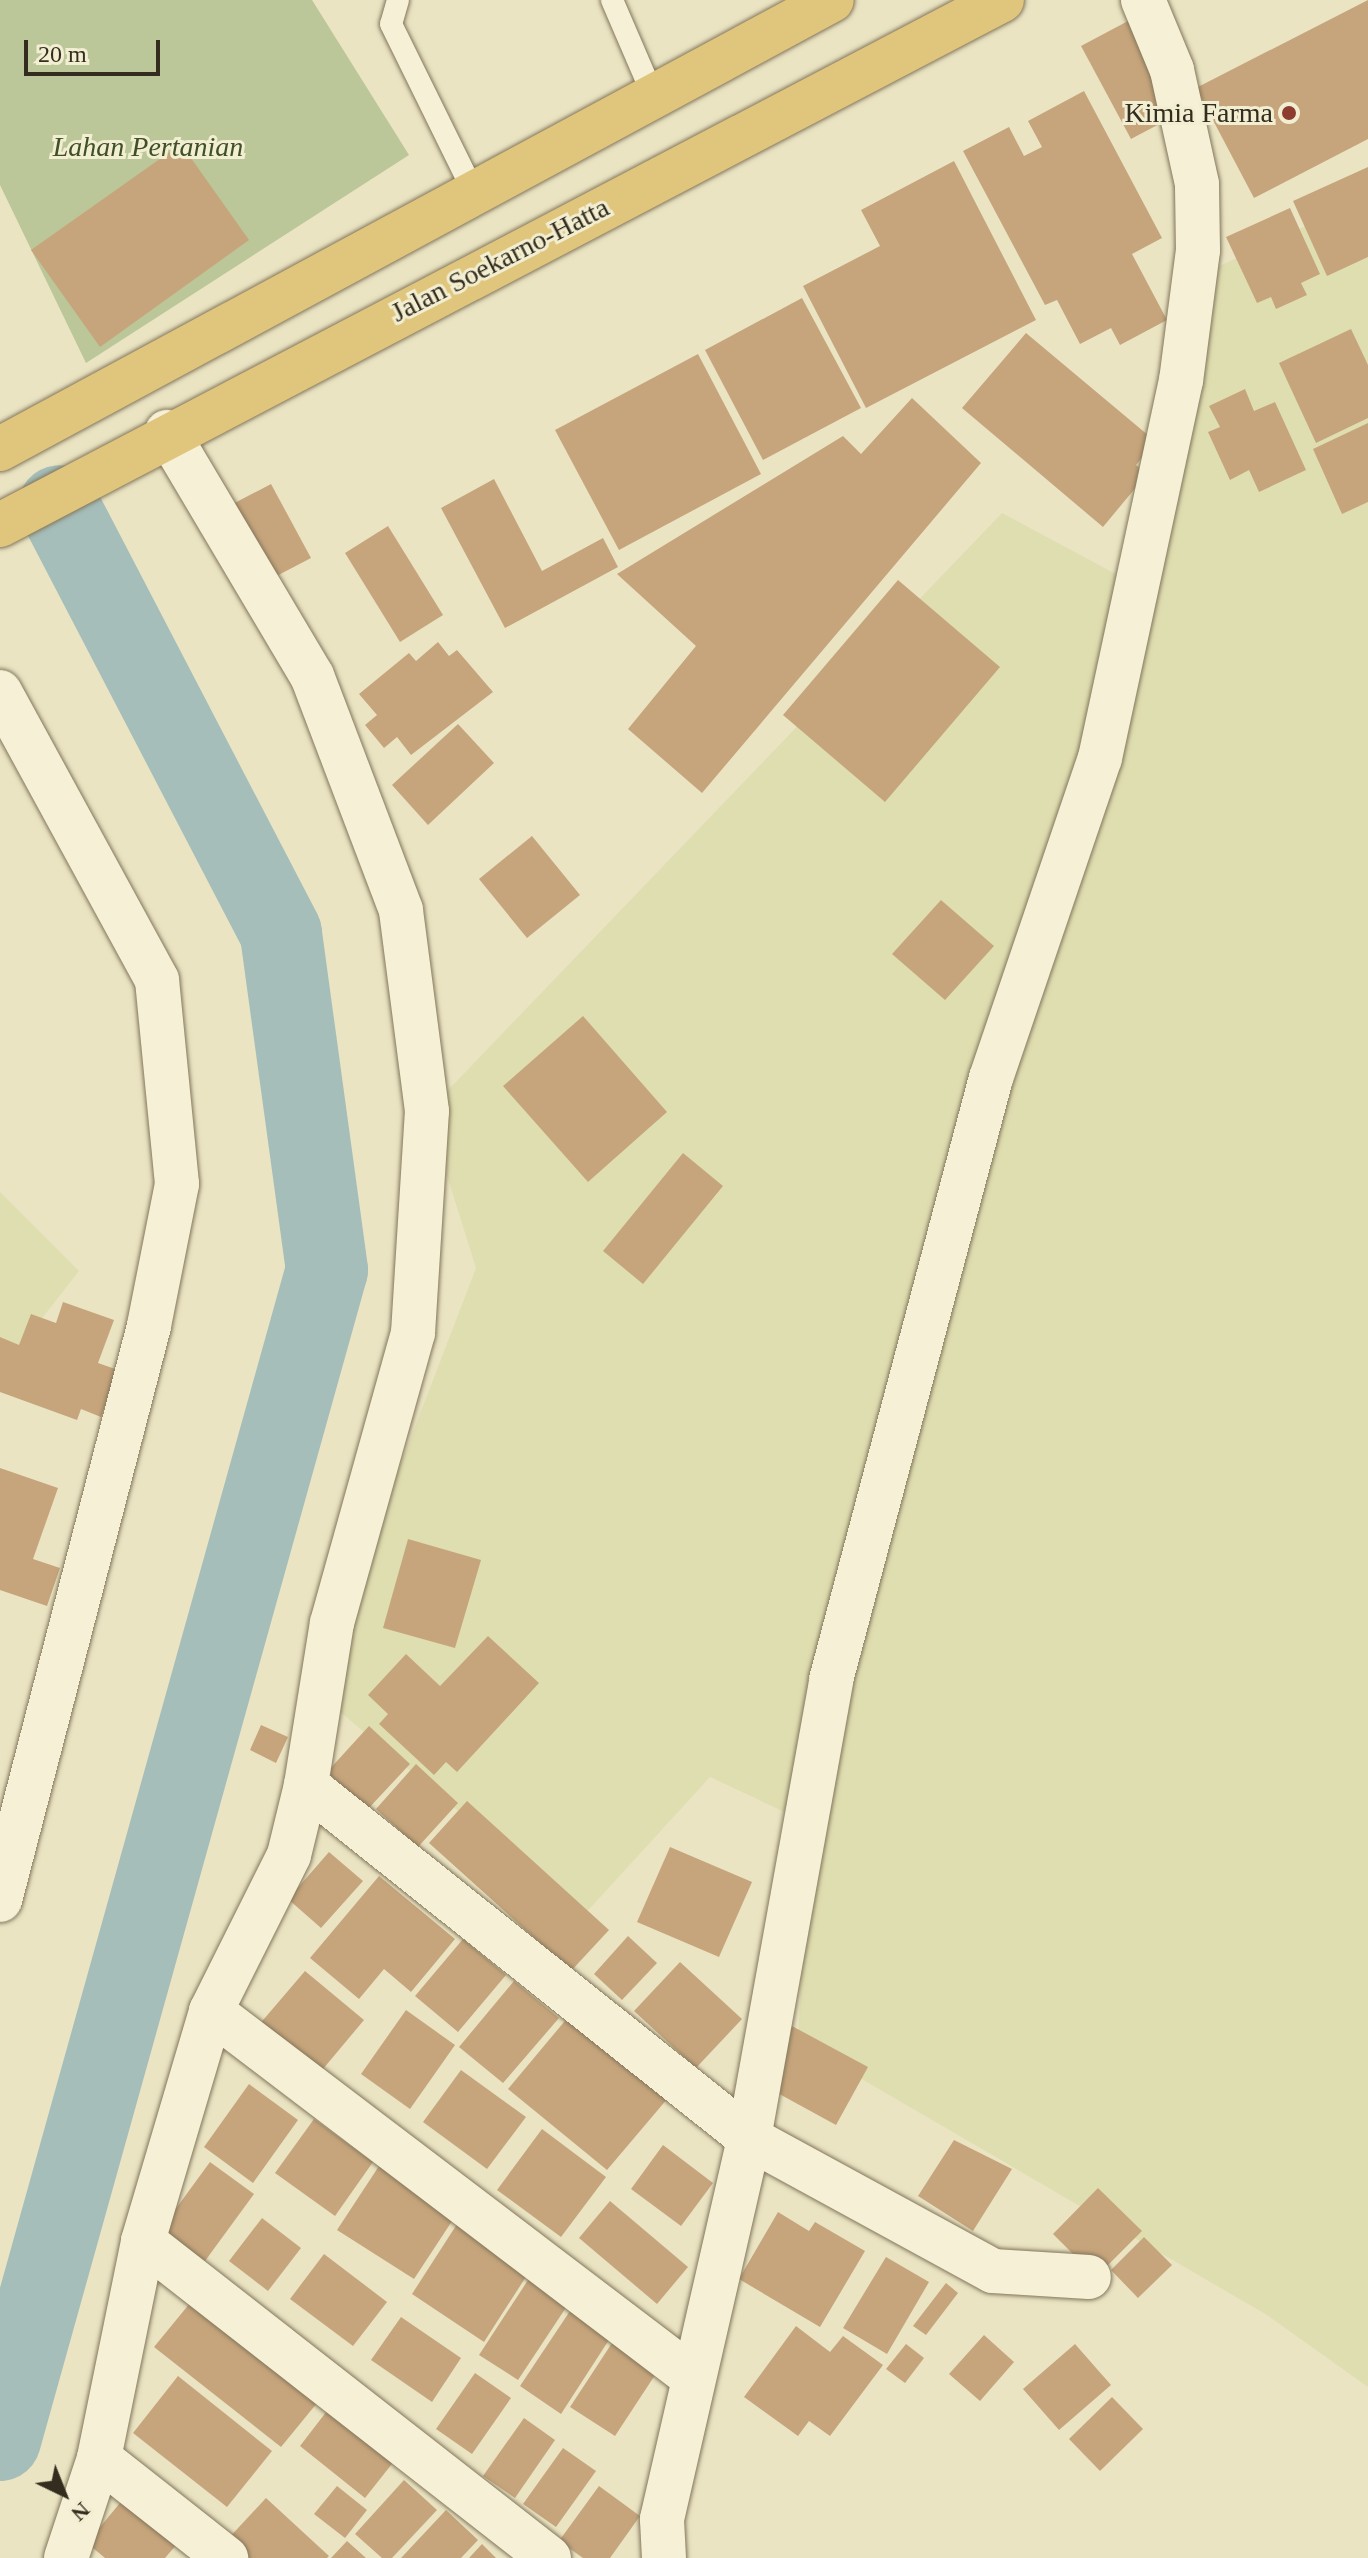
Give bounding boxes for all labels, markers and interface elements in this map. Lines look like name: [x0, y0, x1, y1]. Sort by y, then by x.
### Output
scale bar: [28, 24, 164, 74]
text: 20 m: [38, 41, 87, 67]
place label: Kimia Farma: [1124, 96, 1273, 130]
marker: Kimia Farma: [1280, 104, 1298, 122]
park label: Lahan Pertanian: [53, 130, 243, 164]
street label: Jalan Soekarno-Hatta: [385, 190, 615, 330]
north arrow: [24, 2454, 104, 2534]
text: N: [66, 2497, 95, 2526]

